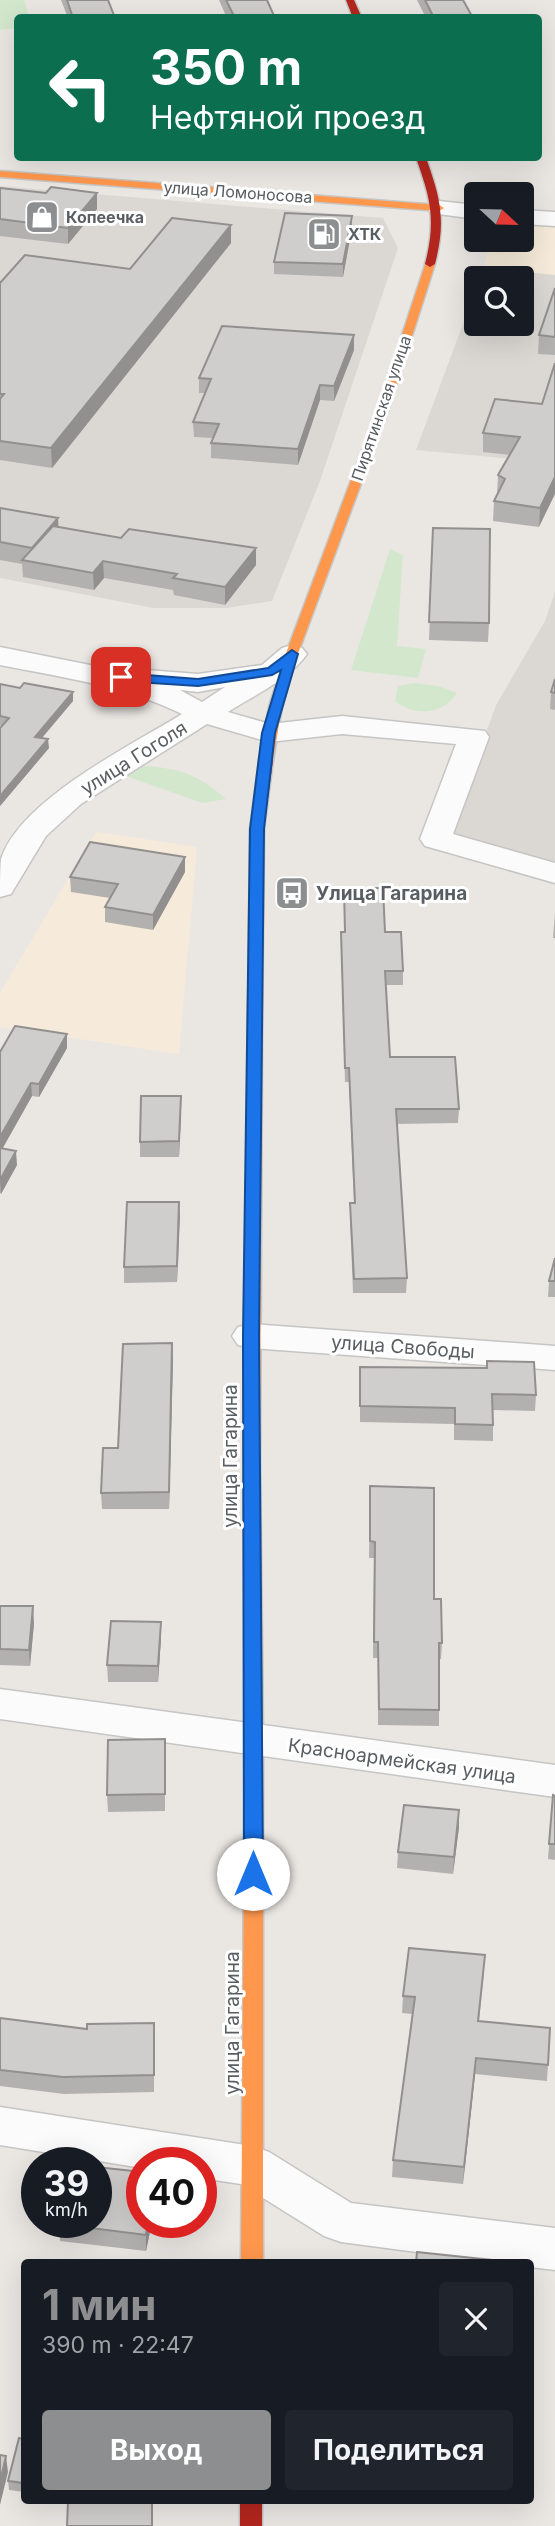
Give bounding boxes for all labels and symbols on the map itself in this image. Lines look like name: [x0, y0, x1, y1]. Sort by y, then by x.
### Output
street label: улица Ломоносова: [163, 177, 313, 207]
north arrow: [464, 182, 534, 252]
shop icon: Копеечка: [23, 198, 61, 236]
place label: Копеечка: [66, 207, 144, 227]
fuel station icon: ХТК: [305, 215, 343, 253]
place label: ХТК: [348, 224, 382, 244]
street label: Пирятинская улица: [347, 333, 415, 483]
pin: [91, 647, 151, 707]
street label: улица Гоголя: [77, 716, 191, 800]
bus stop icon: Улица Гагарина: [273, 874, 311, 912]
place label: Улица Гагарина: [316, 882, 467, 905]
street label: улица Свободы: [330, 1331, 476, 1363]
street label: улица Гагарина: [219, 1384, 242, 1528]
street label: Красноармейская улица: [287, 1734, 517, 1788]
position arrow: [216, 1837, 290, 1911]
street label: улица Гагарина: [221, 1951, 244, 2095]
speed limit sign: 40: [126, 2147, 217, 2238]

